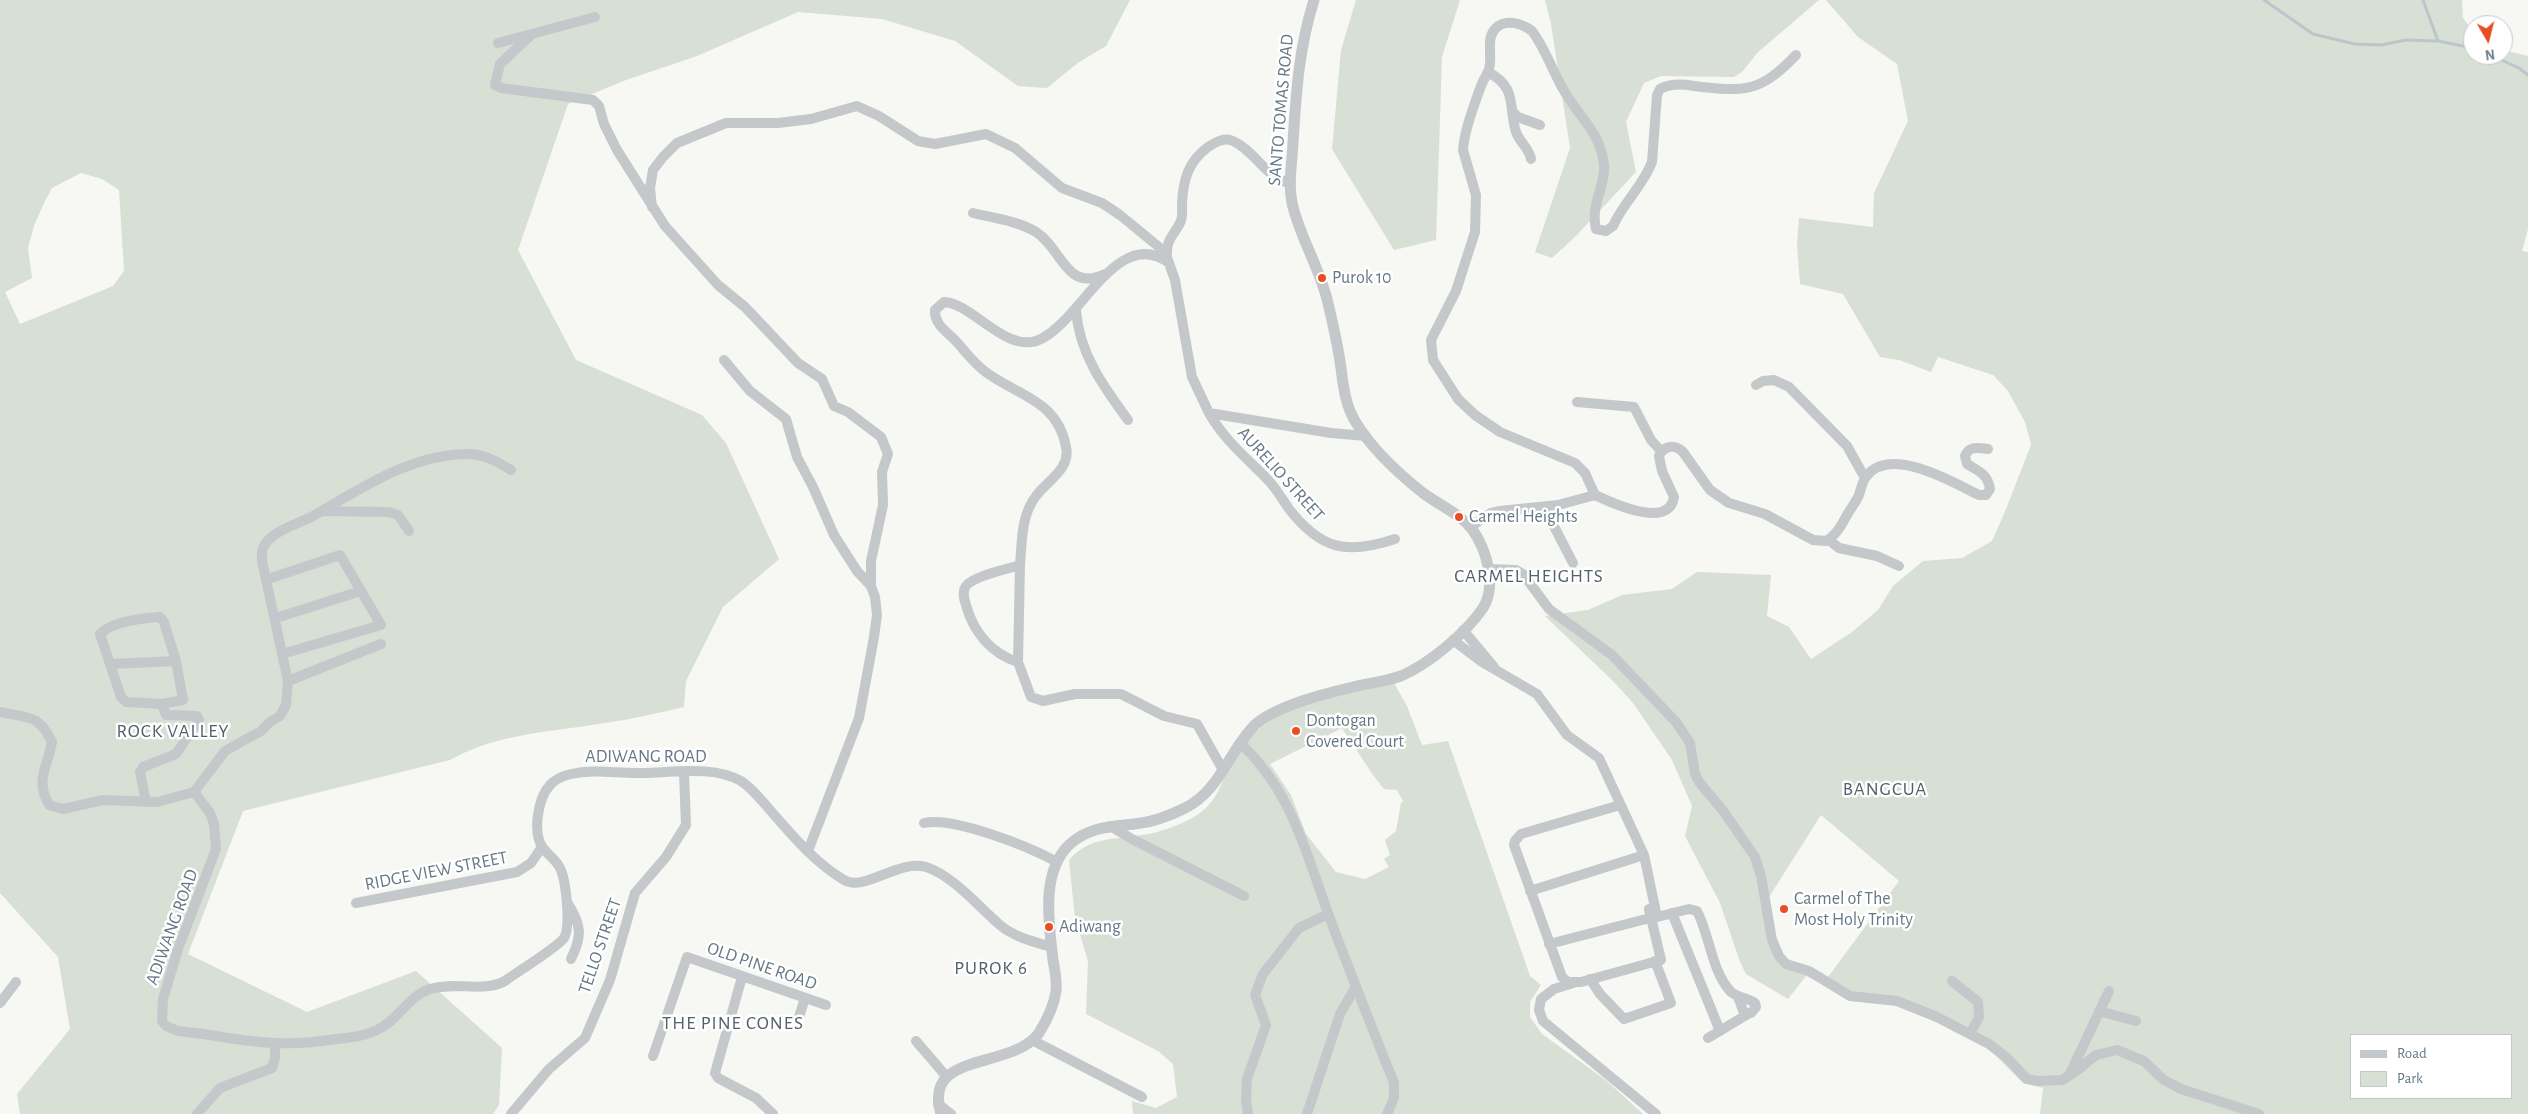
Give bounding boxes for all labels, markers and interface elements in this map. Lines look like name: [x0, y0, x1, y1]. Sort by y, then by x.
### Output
north arrow: [2463, 15, 2513, 65]
street label: SANTO TOMAS ROAD: [1264, 33, 1298, 187]
text: N: [2484, 46, 2496, 61]
place label: Purok 10: [1332, 267, 1392, 289]
marker: Purok 10: [1316, 272, 1328, 284]
street label: AURELIO STREET: [1233, 422, 1329, 526]
place label: Carmel Heights: [1469, 506, 1578, 528]
marker: Carmel Heights: [1453, 511, 1465, 523]
district label: CARMEL HEIGHTS: [1452, 565, 1606, 587]
place label: Dontogan Covered Court: [1306, 710, 1404, 752]
district label: ROCK VALLEY: [115, 720, 231, 742]
marker: Dontogan Covered Court: [1290, 725, 1302, 737]
street label: ADIWANG ROAD: [585, 746, 707, 768]
district label: BANGCUA: [1842, 778, 1928, 800]
street label: RIDGE VIEW STREET: [363, 847, 509, 895]
street label: ADIWANG ROAD: [141, 866, 203, 988]
place label: Carmel of The Most Holy Trinity: [1794, 888, 1913, 931]
street label: TELLO STREET: [574, 895, 626, 997]
marker: Carmel of The Most Holy Trinity: [1778, 903, 1790, 915]
place label: Adiwang: [1059, 916, 1121, 938]
marker: Adiwang: [1043, 921, 1055, 933]
street label: OLD PINE ROAD: [704, 937, 820, 995]
district label: PUROK 6: [953, 957, 1029, 979]
district label: THE PINE CONES: [660, 1012, 806, 1034]
legend: [2350, 1034, 2513, 1099]
text: Road: [2397, 1046, 2427, 1061]
text: Park: [2397, 1071, 2423, 1086]

